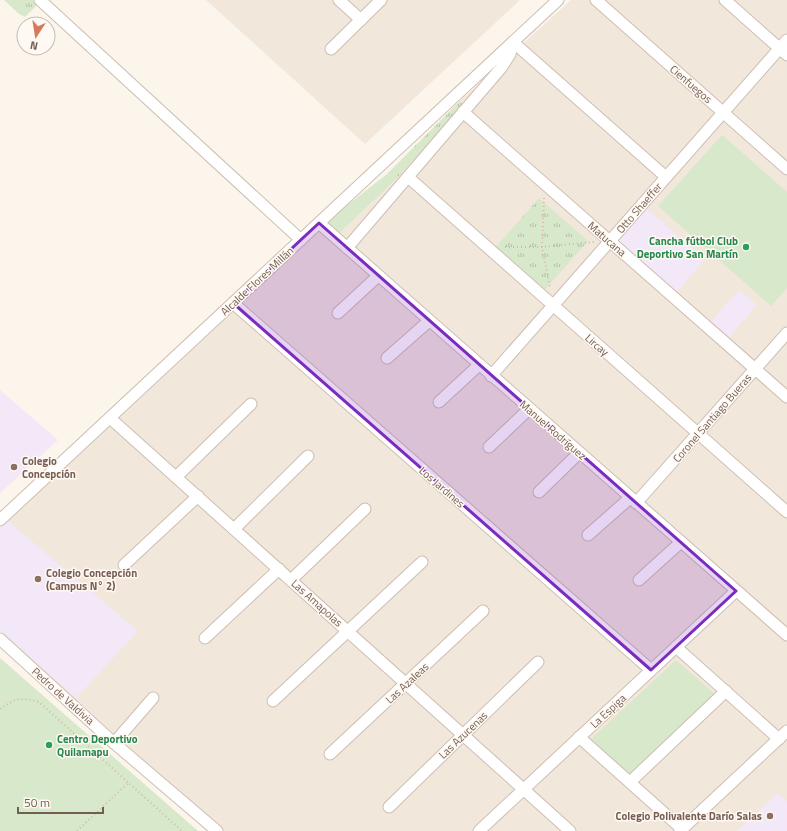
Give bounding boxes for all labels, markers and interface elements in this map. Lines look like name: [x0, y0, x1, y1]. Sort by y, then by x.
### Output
north arrow: [16, 16, 56, 56]
text: N: [29, 37, 39, 54]
street label: Cienfuegos: [666, 61, 716, 107]
street label: Otto Shaeffer: [612, 179, 666, 237]
street label: Matucana: [584, 218, 630, 261]
place label: Cancha fútbol Club Deportivo San Martín: [637, 233, 738, 262]
marker: Cancha fútbol Club Deportivo San Martín: [741, 242, 751, 252]
street label: Alcalde Flores Millán: [217, 243, 297, 319]
street label: Lircay: [582, 330, 613, 360]
street label: Coronel Santiago Bueras: [669, 370, 755, 466]
street label: Manuel Rodríguez: [516, 397, 590, 463]
place label: Colegio Concepción: [22, 453, 76, 482]
marker: Colegio Concepción: [9, 462, 19, 472]
street label: Los Jardines: [416, 463, 468, 511]
place label: Colegio Concepción (Campus N° 2): [46, 565, 137, 594]
marker: Colegio Concepción (Campus N° 2): [33, 574, 43, 584]
street label: Las Amapolas: [288, 576, 346, 630]
street label: Las Azaleas: [382, 659, 432, 707]
street label: Pedro de Valdivia: [28, 664, 98, 729]
street label: La Espiga: [587, 690, 630, 732]
street label: Las Azucenas: [435, 708, 491, 762]
place label: Centro Deportivo Quilamapu: [57, 731, 138, 760]
marker: Centro Deportivo Quilamapu: [44, 740, 54, 750]
scale bar: [18, 789, 103, 815]
text: 50 m: [24, 793, 50, 812]
place label: Colegio Polivalente Darío Salas: [616, 808, 762, 824]
marker: Colegio Polivalente Darío Salas: [765, 811, 775, 821]

